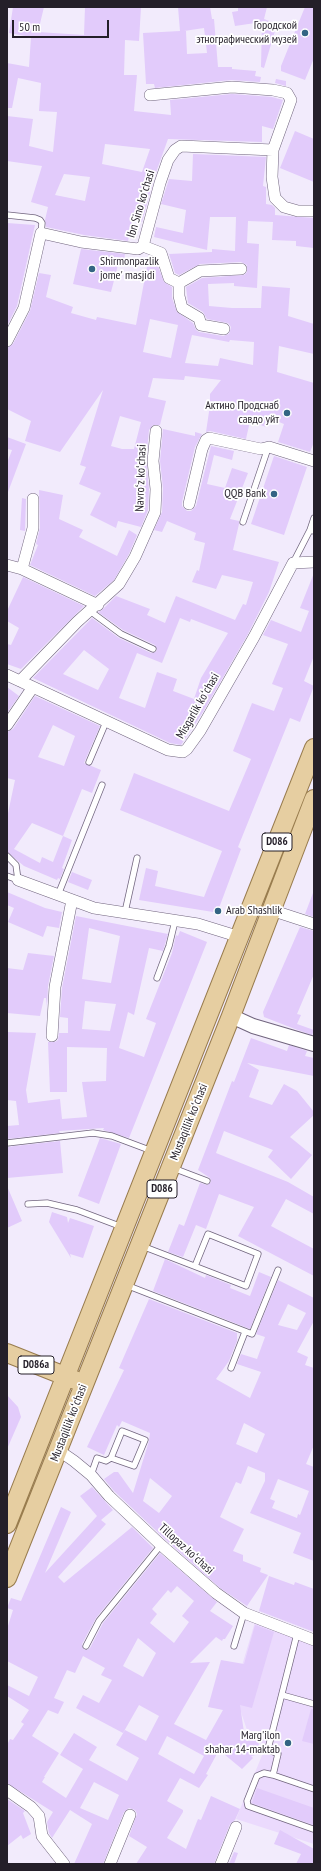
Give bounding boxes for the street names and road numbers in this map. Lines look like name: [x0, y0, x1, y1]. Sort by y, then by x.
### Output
street label: Ibn Sino koʻchasi: [124, 168, 158, 240]
street label: Navroʻz koʻchasi: [133, 444, 149, 512]
street label: Misgarlik koʻchasi: [173, 671, 223, 741]
road number: D086: [262, 833, 292, 851]
street label: Mustaqillik koʻchasi: [167, 1081, 211, 1163]
road number: D086: [147, 1180, 177, 1198]
road number: D086a: [18, 1356, 54, 1374]
street label: Mustaqillik koʻchasi: [48, 1382, 90, 1464]
street label: Tillopaz koʻchasi: [156, 1521, 216, 1577]

